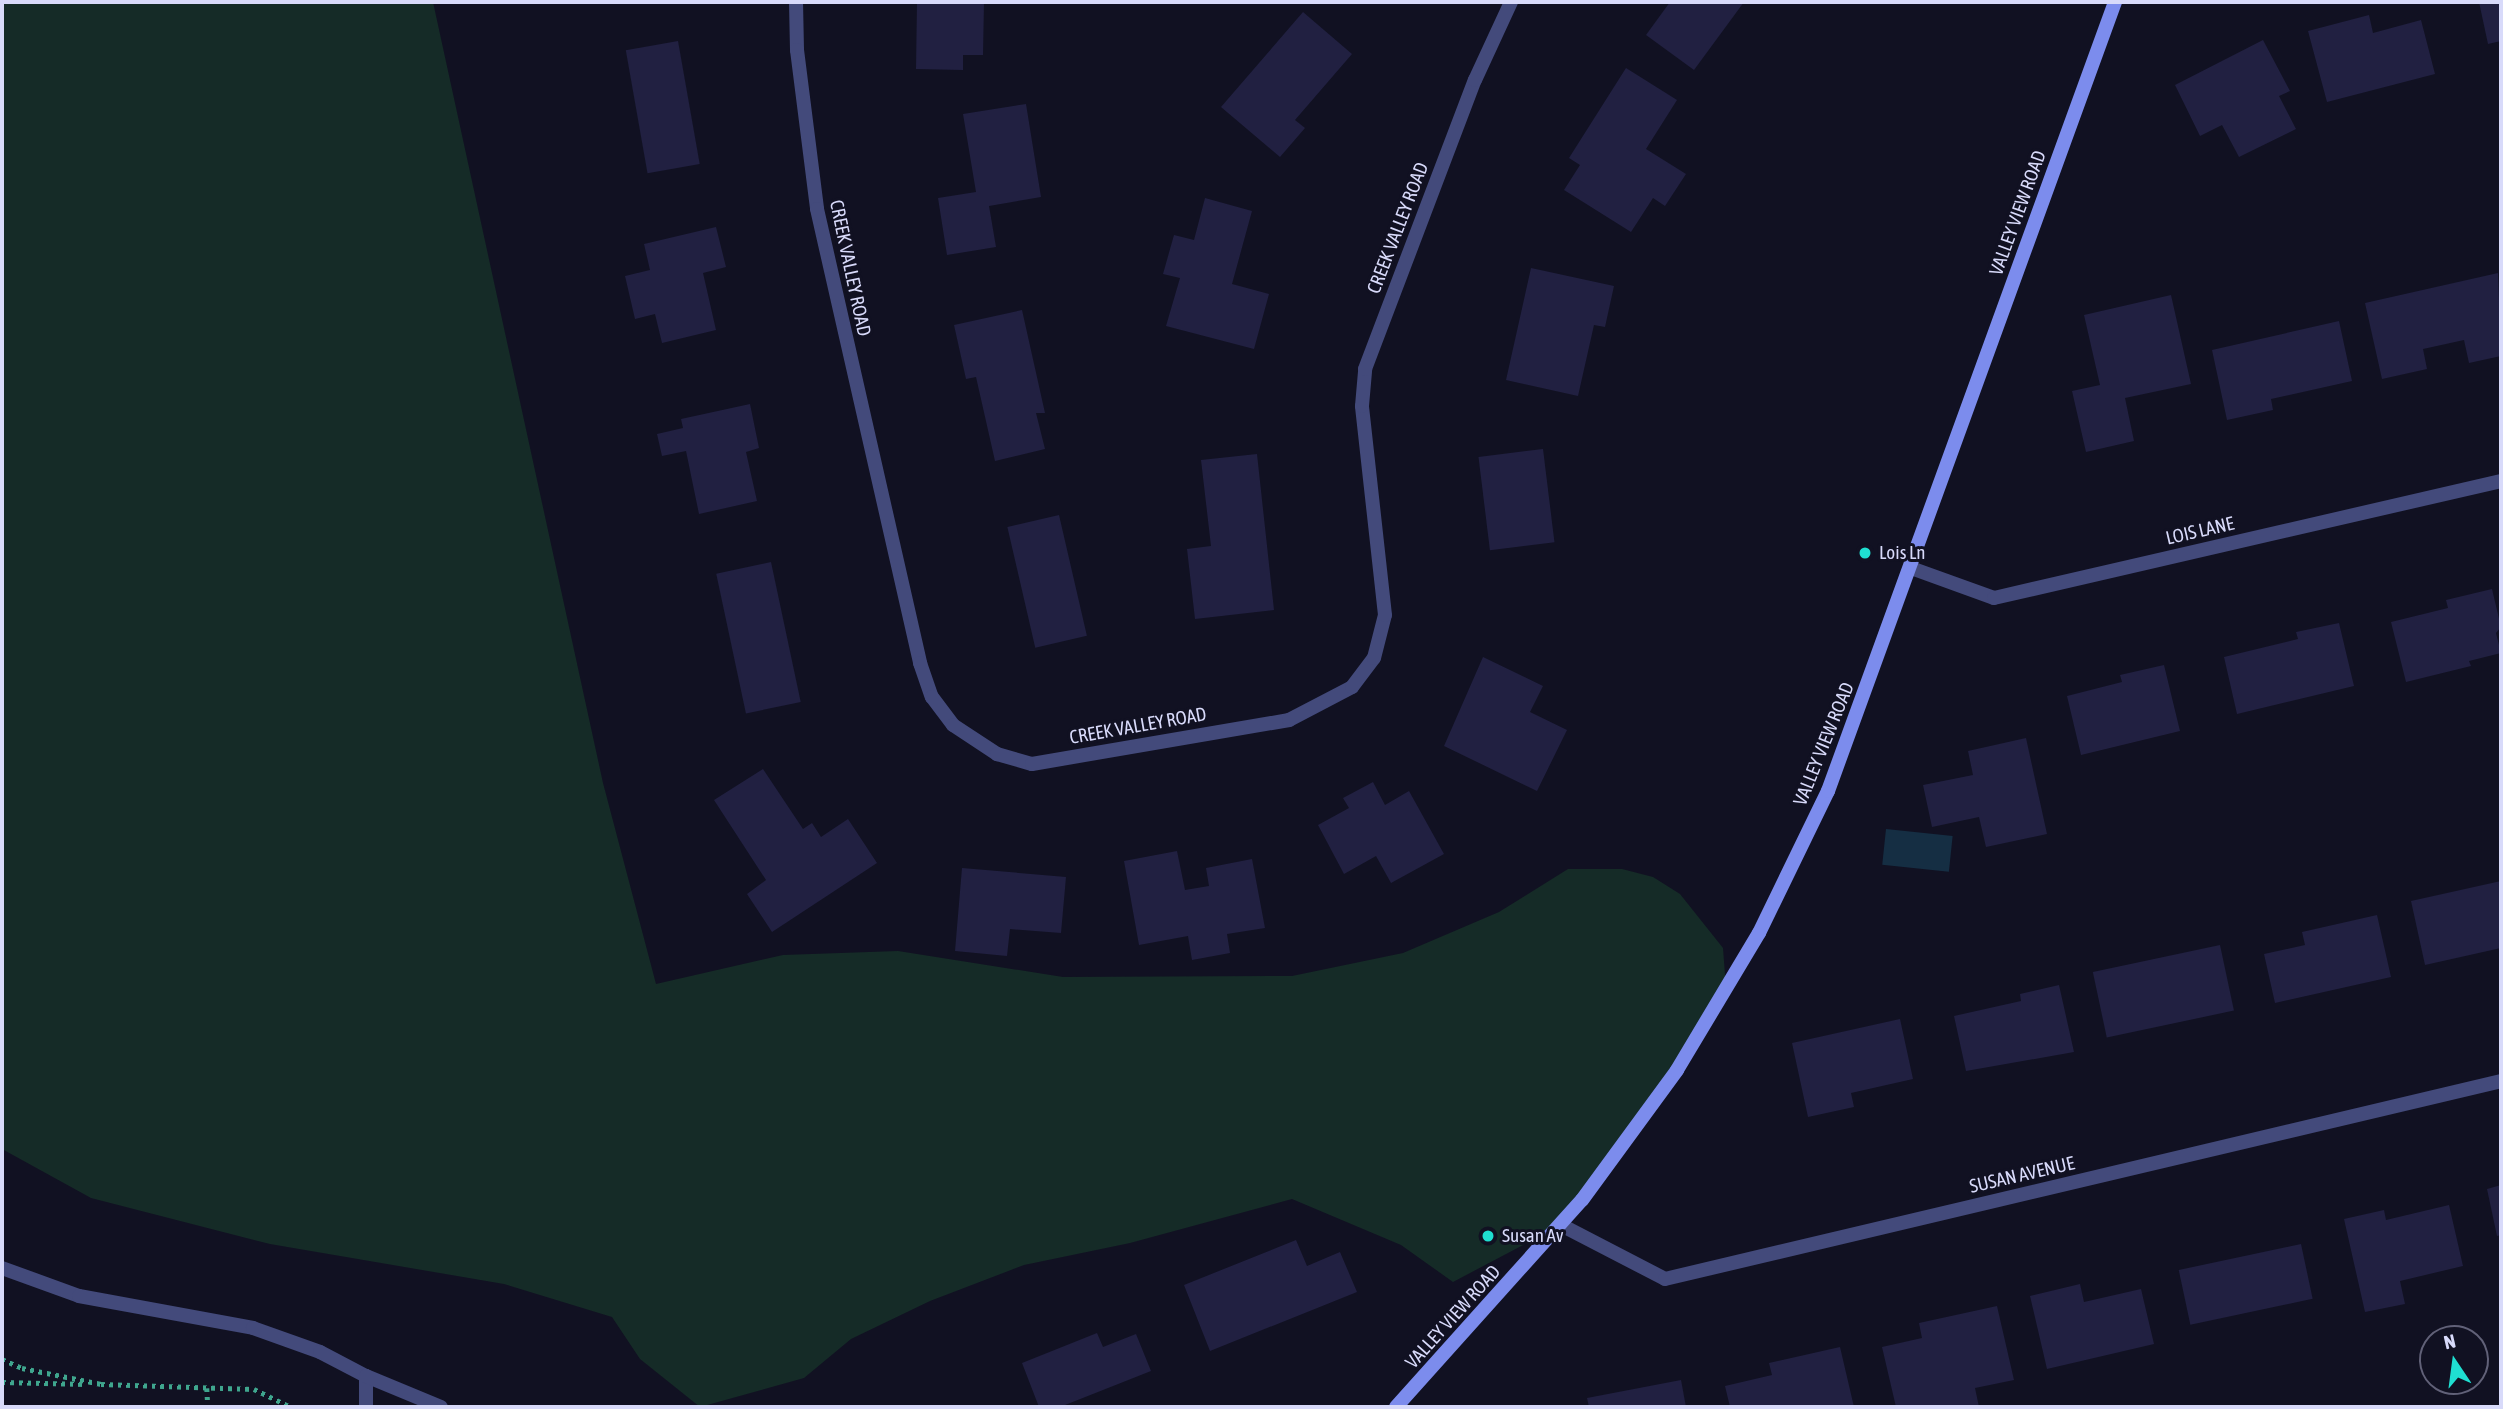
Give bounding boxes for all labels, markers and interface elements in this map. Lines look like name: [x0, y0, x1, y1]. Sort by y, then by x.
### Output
street label: VALLEY VIEW ROAD: [1985, 148, 2051, 278]
street label: CREEK VALLEY ROAD: [1363, 159, 1433, 297]
street label: CREEK VALLEY ROAD: [824, 198, 876, 338]
street label: LOIS LANE: [2164, 512, 2236, 550]
place label: Lois Ln: [1879, 542, 1926, 564]
marker: Lois Ln: [1857, 545, 1873, 561]
street label: VALLEY VIEW ROAD: [1789, 679, 1859, 809]
street label: CREEK VALLEY ROAD: [1068, 703, 1208, 749]
street label: SUSAN AVENUE: [1967, 1152, 2077, 1198]
place label: Susan Av: [1502, 1225, 1564, 1247]
marker: Susan Av: [1480, 1228, 1496, 1244]
street label: VALLEY VIEW ROAD: [1401, 1261, 1505, 1373]
north arrow: [2419, 1325, 2489, 1395]
text: N: [2442, 1330, 2458, 1353]

